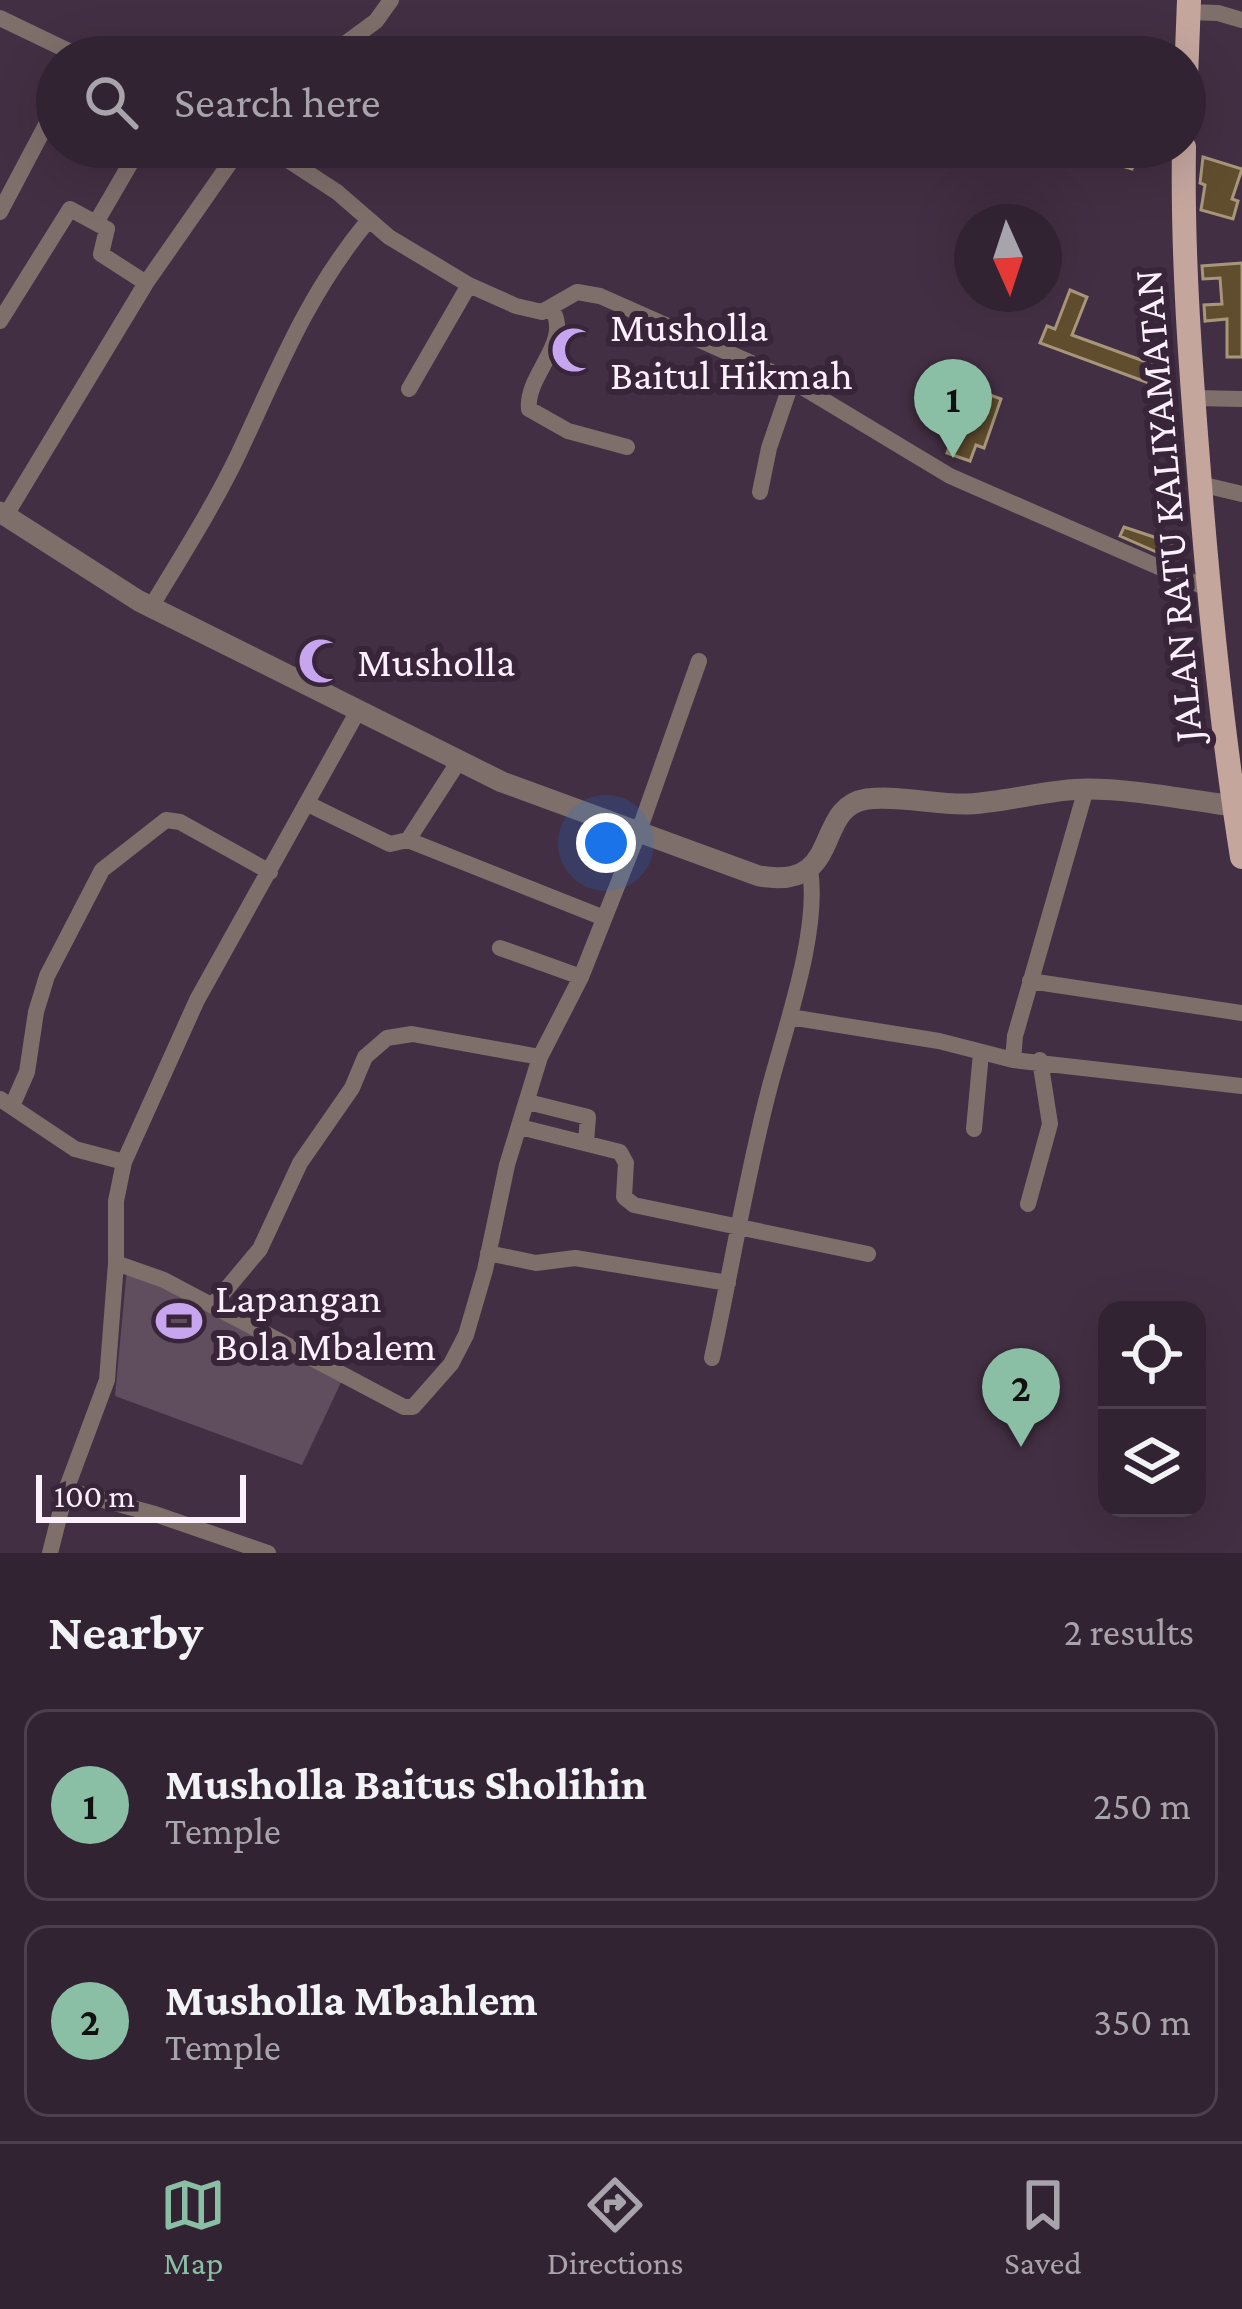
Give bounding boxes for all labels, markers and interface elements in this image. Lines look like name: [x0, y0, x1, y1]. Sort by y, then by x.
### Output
search box: [36, 36, 1206, 168]
icon: search: [78, 69, 144, 135]
text: Search here: [174, 77, 381, 127]
north arrow: [954, 204, 1062, 312]
street label: JALAN RATU KALIYAMATAN: [1123, 268, 1211, 748]
place label: Musholla Baitul Hikmah: [610, 303, 853, 398]
mosque icon: Musholla Baitul Hikmah: [549, 325, 599, 375]
pin: 1: [914, 359, 992, 458]
mosque icon: Musholla: [296, 636, 346, 686]
place label: Musholla: [357, 638, 516, 685]
your location: [576, 813, 636, 873]
place label: Lapangan Bola Mbalem: [215, 1274, 436, 1369]
sports icon: Lapangan Bola Mbalem: [154, 1296, 204, 1346]
map controls: [1098, 1301, 1206, 1517]
button: locate: [1098, 1301, 1206, 1409]
pin: 2: [982, 1348, 1060, 1447]
button: layers: [1098, 1409, 1206, 1517]
scale bar: [36, 1469, 246, 1522]
text: 100 m: [54, 1477, 135, 1514]
text: Nearby: [48, 1603, 203, 1660]
text: 2 results: [1064, 1610, 1194, 1653]
text: Musholla Baitus Sholihin: [165, 1759, 647, 1809]
text: 1: [83, 1784, 97, 1827]
text: 250 m: [1093, 1784, 1191, 1827]
text: Temple: [165, 1809, 281, 1852]
text: Musholla Mbahlem: [165, 1975, 538, 2025]
text: 2: [80, 2000, 100, 2043]
text: 350 m: [1093, 2000, 1191, 2043]
text: Temple: [165, 2025, 281, 2068]
tab: Map: [160, 2172, 226, 2281]
tab: Directions: [547, 2172, 684, 2281]
tab: Saved: [1004, 2172, 1082, 2281]

